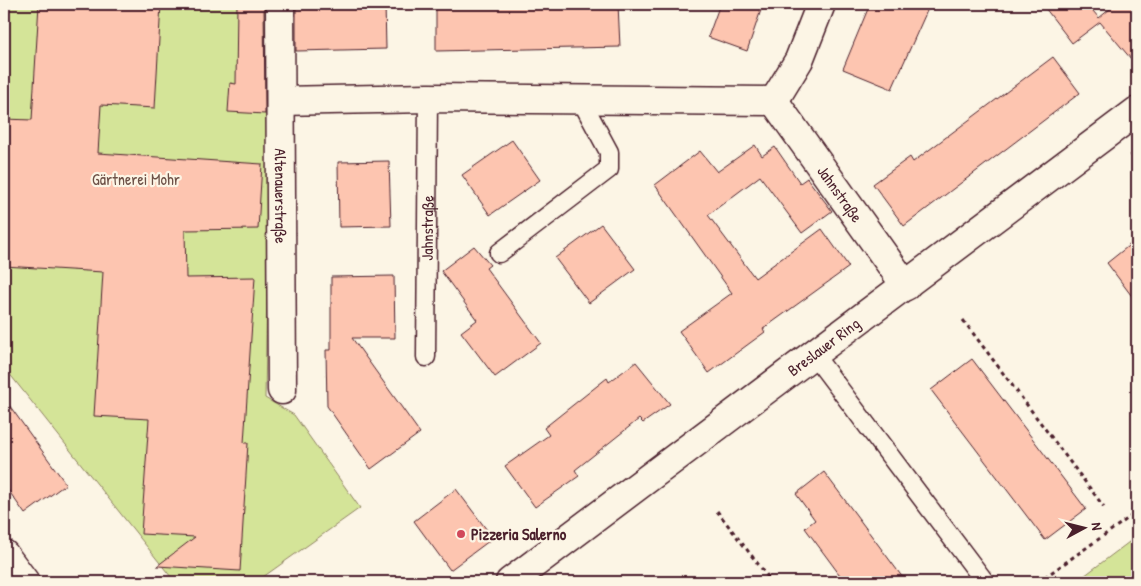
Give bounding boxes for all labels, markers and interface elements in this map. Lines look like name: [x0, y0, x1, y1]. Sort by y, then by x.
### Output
street label: Altenauerstraße: [270, 148, 292, 244]
street label: Jahnstraße: [812, 161, 868, 227]
park label: Gärtnerei Mohr: [92, 168, 180, 190]
street label: Jahnstraße: [416, 195, 438, 261]
street label: Breslauer Ring: [783, 312, 864, 381]
north arrow: [1058, 504, 1108, 554]
text: N: [1088, 521, 1107, 532]
place label: Pizzeria Salerno: [471, 523, 567, 545]
marker: Pizzeria Salerno: [455, 528, 467, 540]

